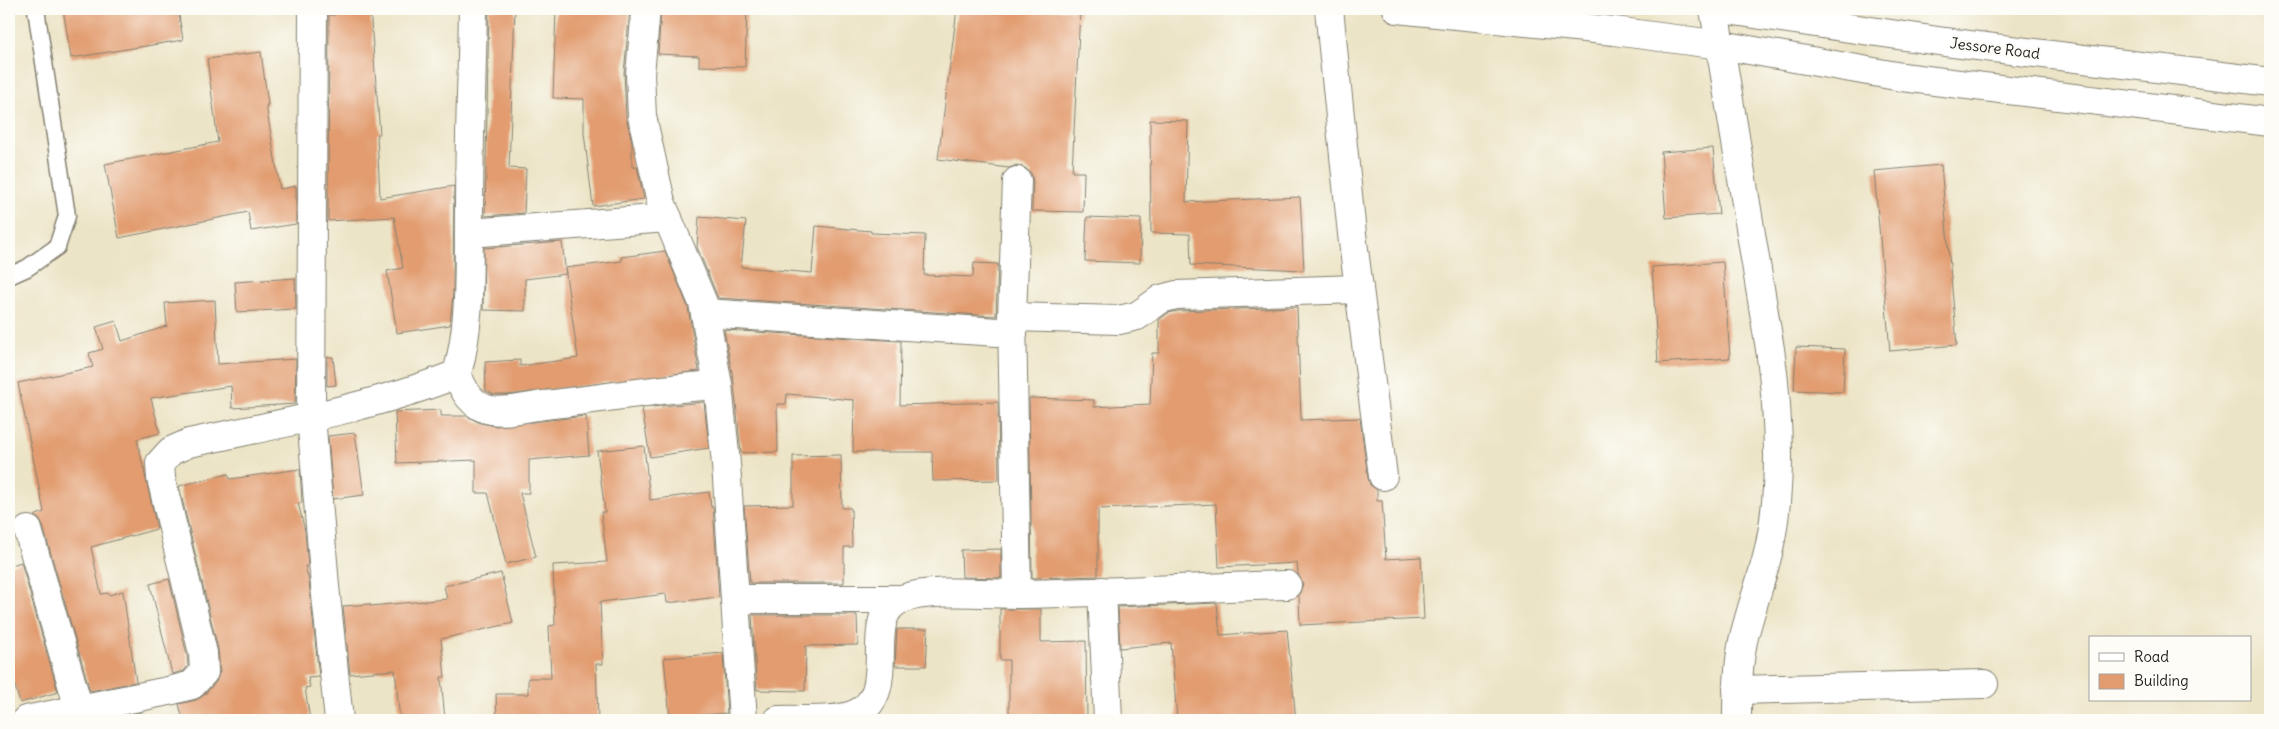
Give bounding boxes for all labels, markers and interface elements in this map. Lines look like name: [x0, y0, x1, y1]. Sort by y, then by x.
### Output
street label: Jessore Road: [1949, 33, 2041, 63]
legend: [2089, 636, 2252, 702]
text: Road: [2134, 647, 2169, 666]
text: Building: [2134, 671, 2189, 690]

